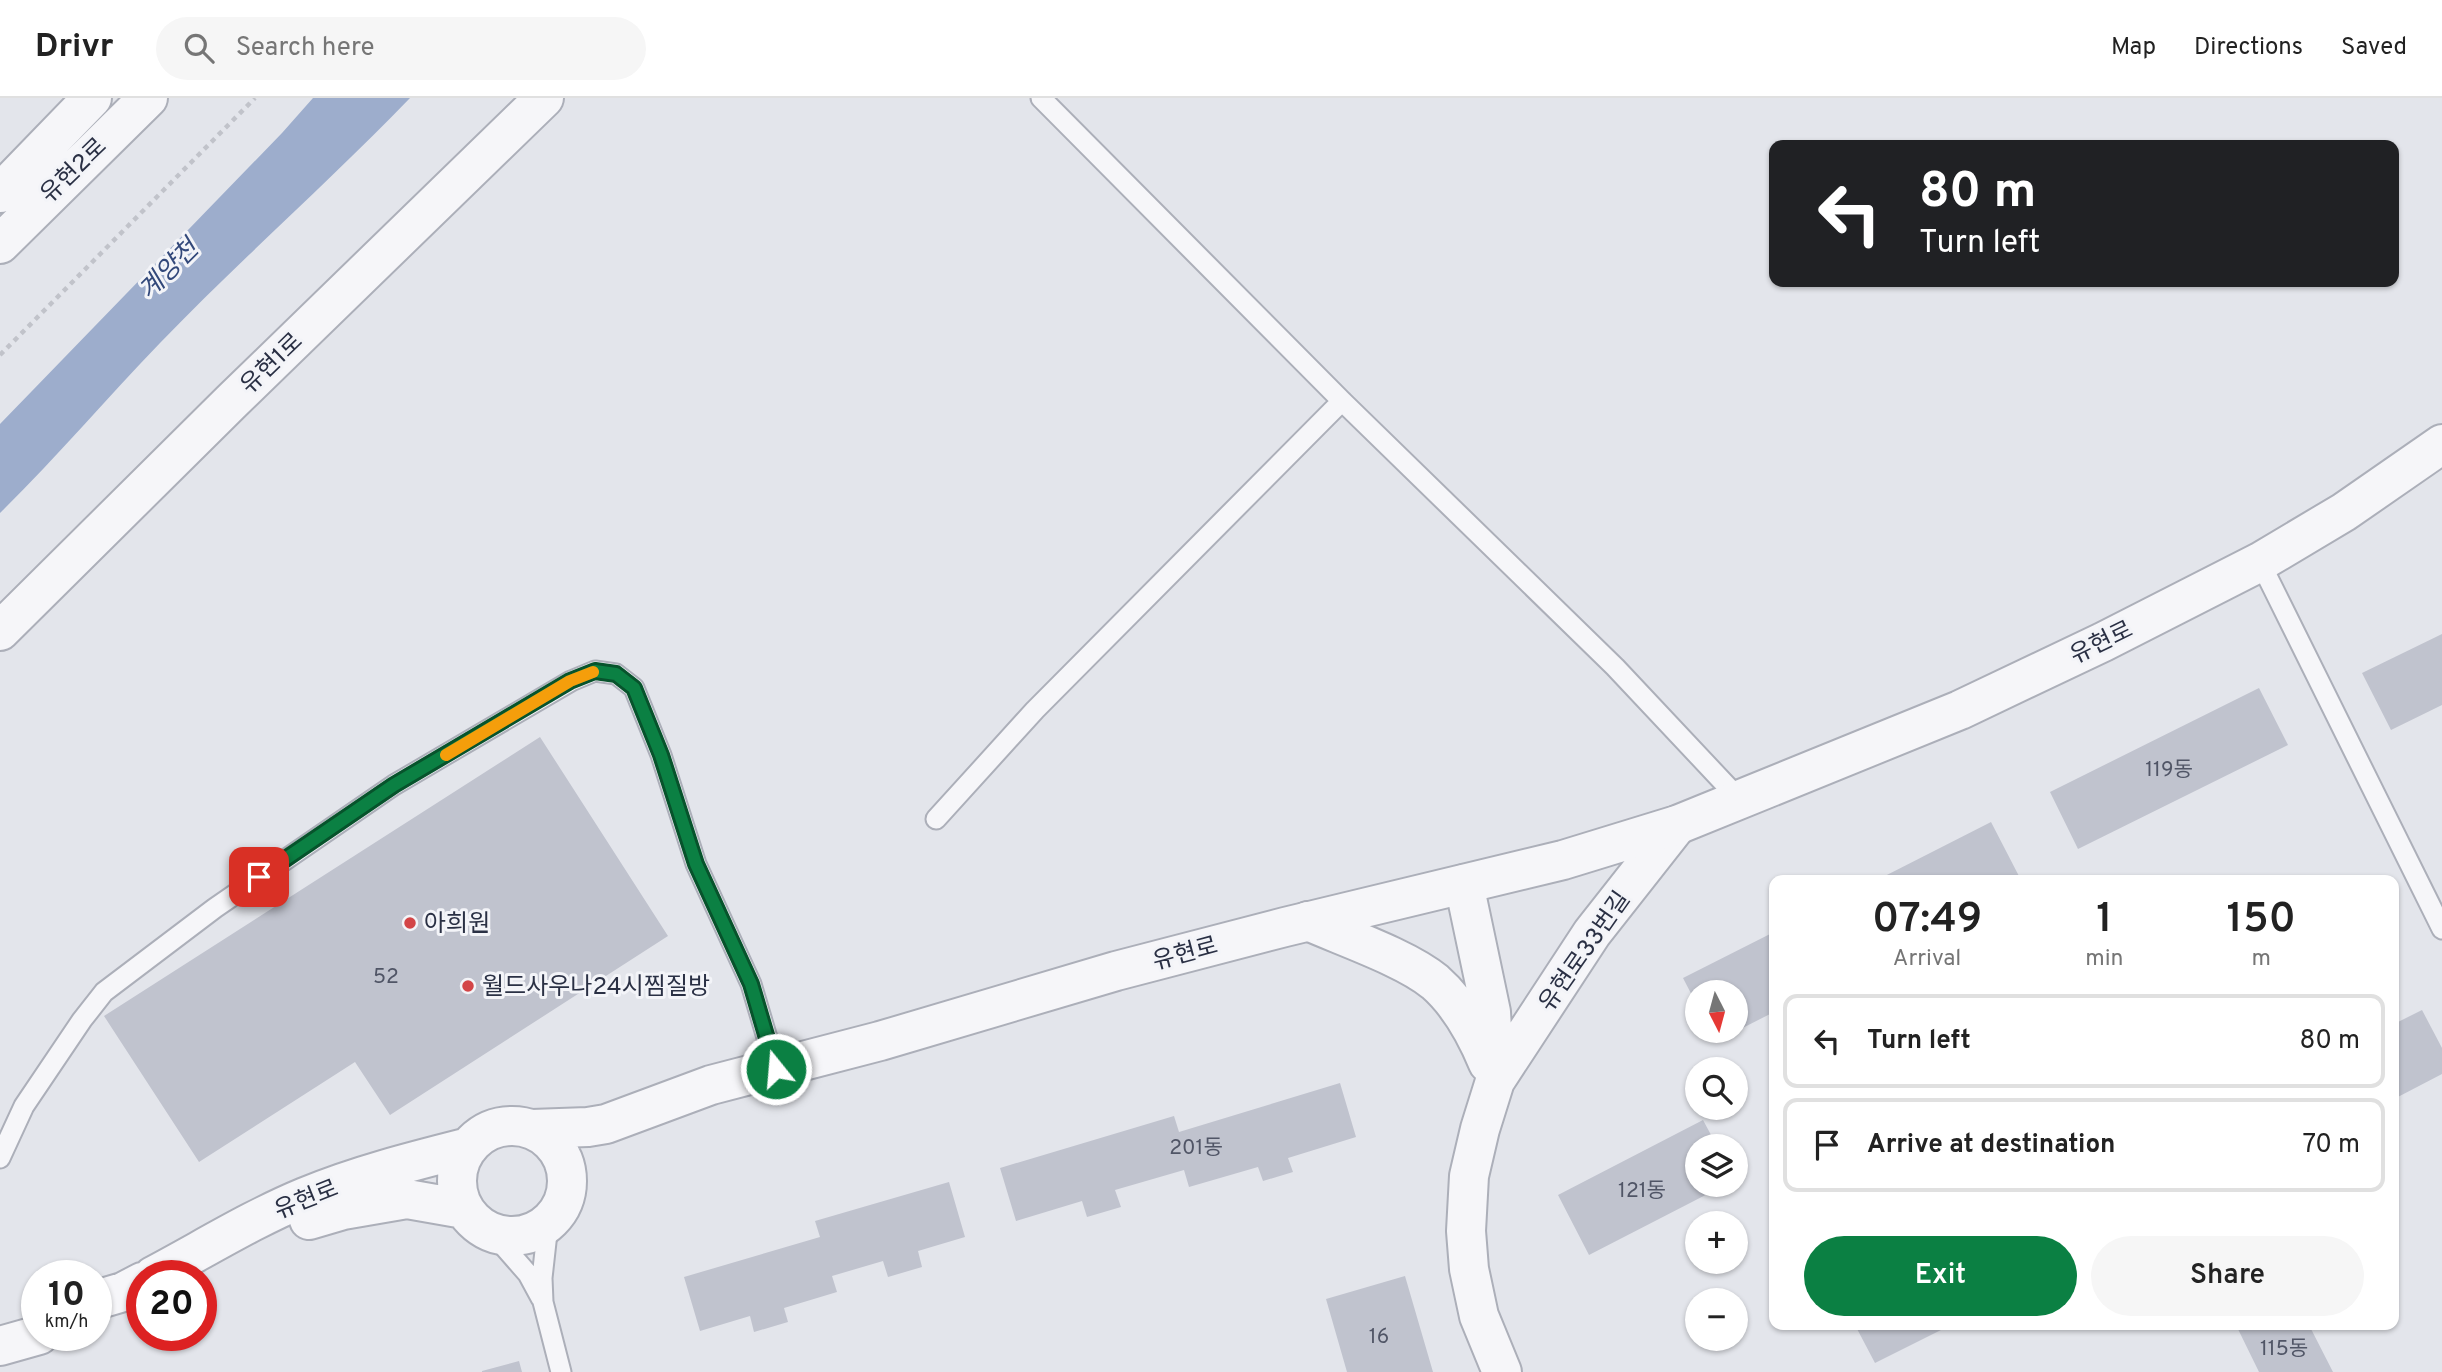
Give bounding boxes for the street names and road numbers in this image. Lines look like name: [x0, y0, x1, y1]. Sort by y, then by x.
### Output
street label: 유현2로: [35, 133, 114, 210]
street label: 유현1로: [235, 328, 310, 401]
street label: 유현로: [2066, 616, 2138, 672]
street label: 유현로33번길: [1533, 886, 1638, 1018]
street label: 유현로: [1150, 932, 1221, 978]
street label: 유현로: [270, 1175, 343, 1227]

